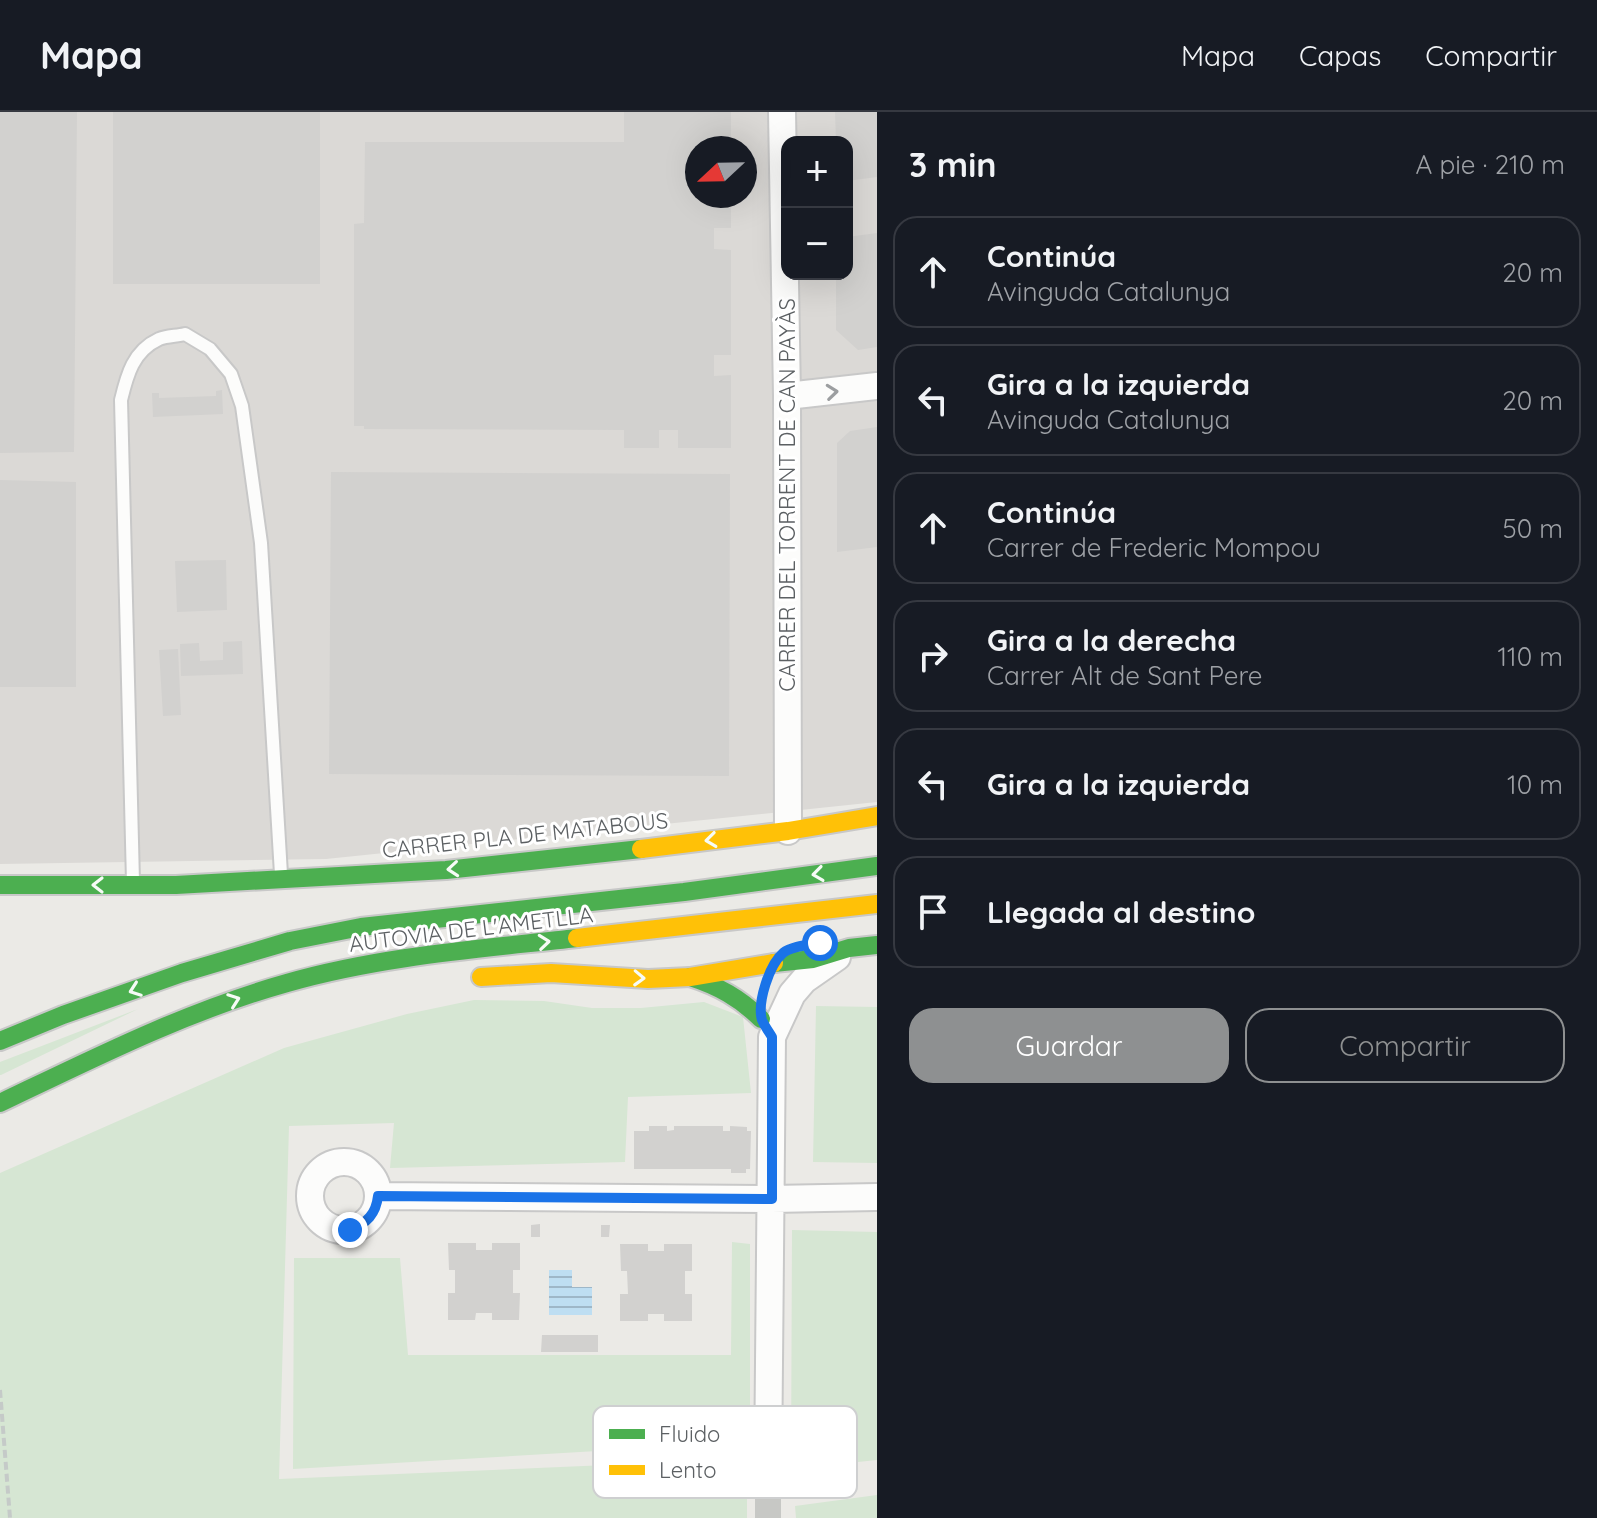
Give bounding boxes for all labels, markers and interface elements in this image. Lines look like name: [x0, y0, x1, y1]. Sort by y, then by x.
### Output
text: Mapa: [40, 31, 143, 79]
text: Mapa: [1181, 38, 1255, 73]
text: Capas: [1299, 38, 1381, 73]
text: Compartir: [1425, 38, 1557, 73]
north arrow: [685, 136, 757, 208]
map controls: [781, 136, 853, 280]
button: +: [781, 136, 853, 208]
text: 3 min: [909, 143, 996, 186]
text: A pie · 210 m: [1415, 148, 1565, 181]
button: −: [781, 208, 853, 280]
text: Continúa: [987, 237, 1116, 275]
icon: ahead: [911, 250, 955, 294]
text: 20 m: [1502, 256, 1563, 289]
text: Avinguda Catalunya: [987, 275, 1230, 308]
street label: CARRER DEL TORRENT DE CAN PAYÀS: [773, 298, 801, 692]
text: Gira a la izquierda: [987, 365, 1250, 403]
icon: left: [911, 378, 955, 422]
one-way arrow: [826, 383, 839, 400]
text: 20 m: [1502, 384, 1563, 417]
text: Avinguda Catalunya: [987, 403, 1230, 436]
text: Continúa: [987, 493, 1116, 531]
icon: ahead: [911, 506, 955, 550]
text: 50 m: [1503, 512, 1563, 545]
text: Carrer de Frederic Mompou: [987, 531, 1321, 564]
text: Gira a la derecha: [987, 621, 1236, 659]
icon: right: [911, 634, 955, 678]
text: 110 m: [1497, 640, 1563, 673]
text: Carrer Alt de Sant Pere: [987, 659, 1263, 692]
icon: left: [911, 762, 955, 806]
text: Gira a la izquierda: [987, 765, 1250, 803]
text: 10 m: [1507, 768, 1563, 801]
street label: CARRER PLA DE MATABOUS: [381, 806, 669, 864]
one-way arrow: [704, 832, 717, 849]
one-way arrow: [446, 860, 459, 877]
one-way arrow: [811, 865, 825, 882]
one-way arrow: [91, 876, 104, 894]
icon: arrive: [911, 890, 955, 934]
text: Llegada al destino: [987, 893, 1255, 931]
street label: AUTOVIA DE L'AMETLLA: [347, 900, 595, 958]
route start: [802, 925, 838, 961]
one-way arrow: [538, 934, 551, 951]
one-way arrow: [633, 970, 646, 987]
one-way arrow: [129, 980, 143, 996]
one-way arrow: [227, 993, 241, 1010]
button: Guardar: [909, 1008, 1229, 1083]
button: Compartir: [1245, 1008, 1565, 1083]
route end: [332, 1212, 368, 1248]
legend: [593, 1406, 857, 1498]
text: Fluido: [659, 1420, 720, 1448]
text: Lento: [659, 1456, 717, 1484]

